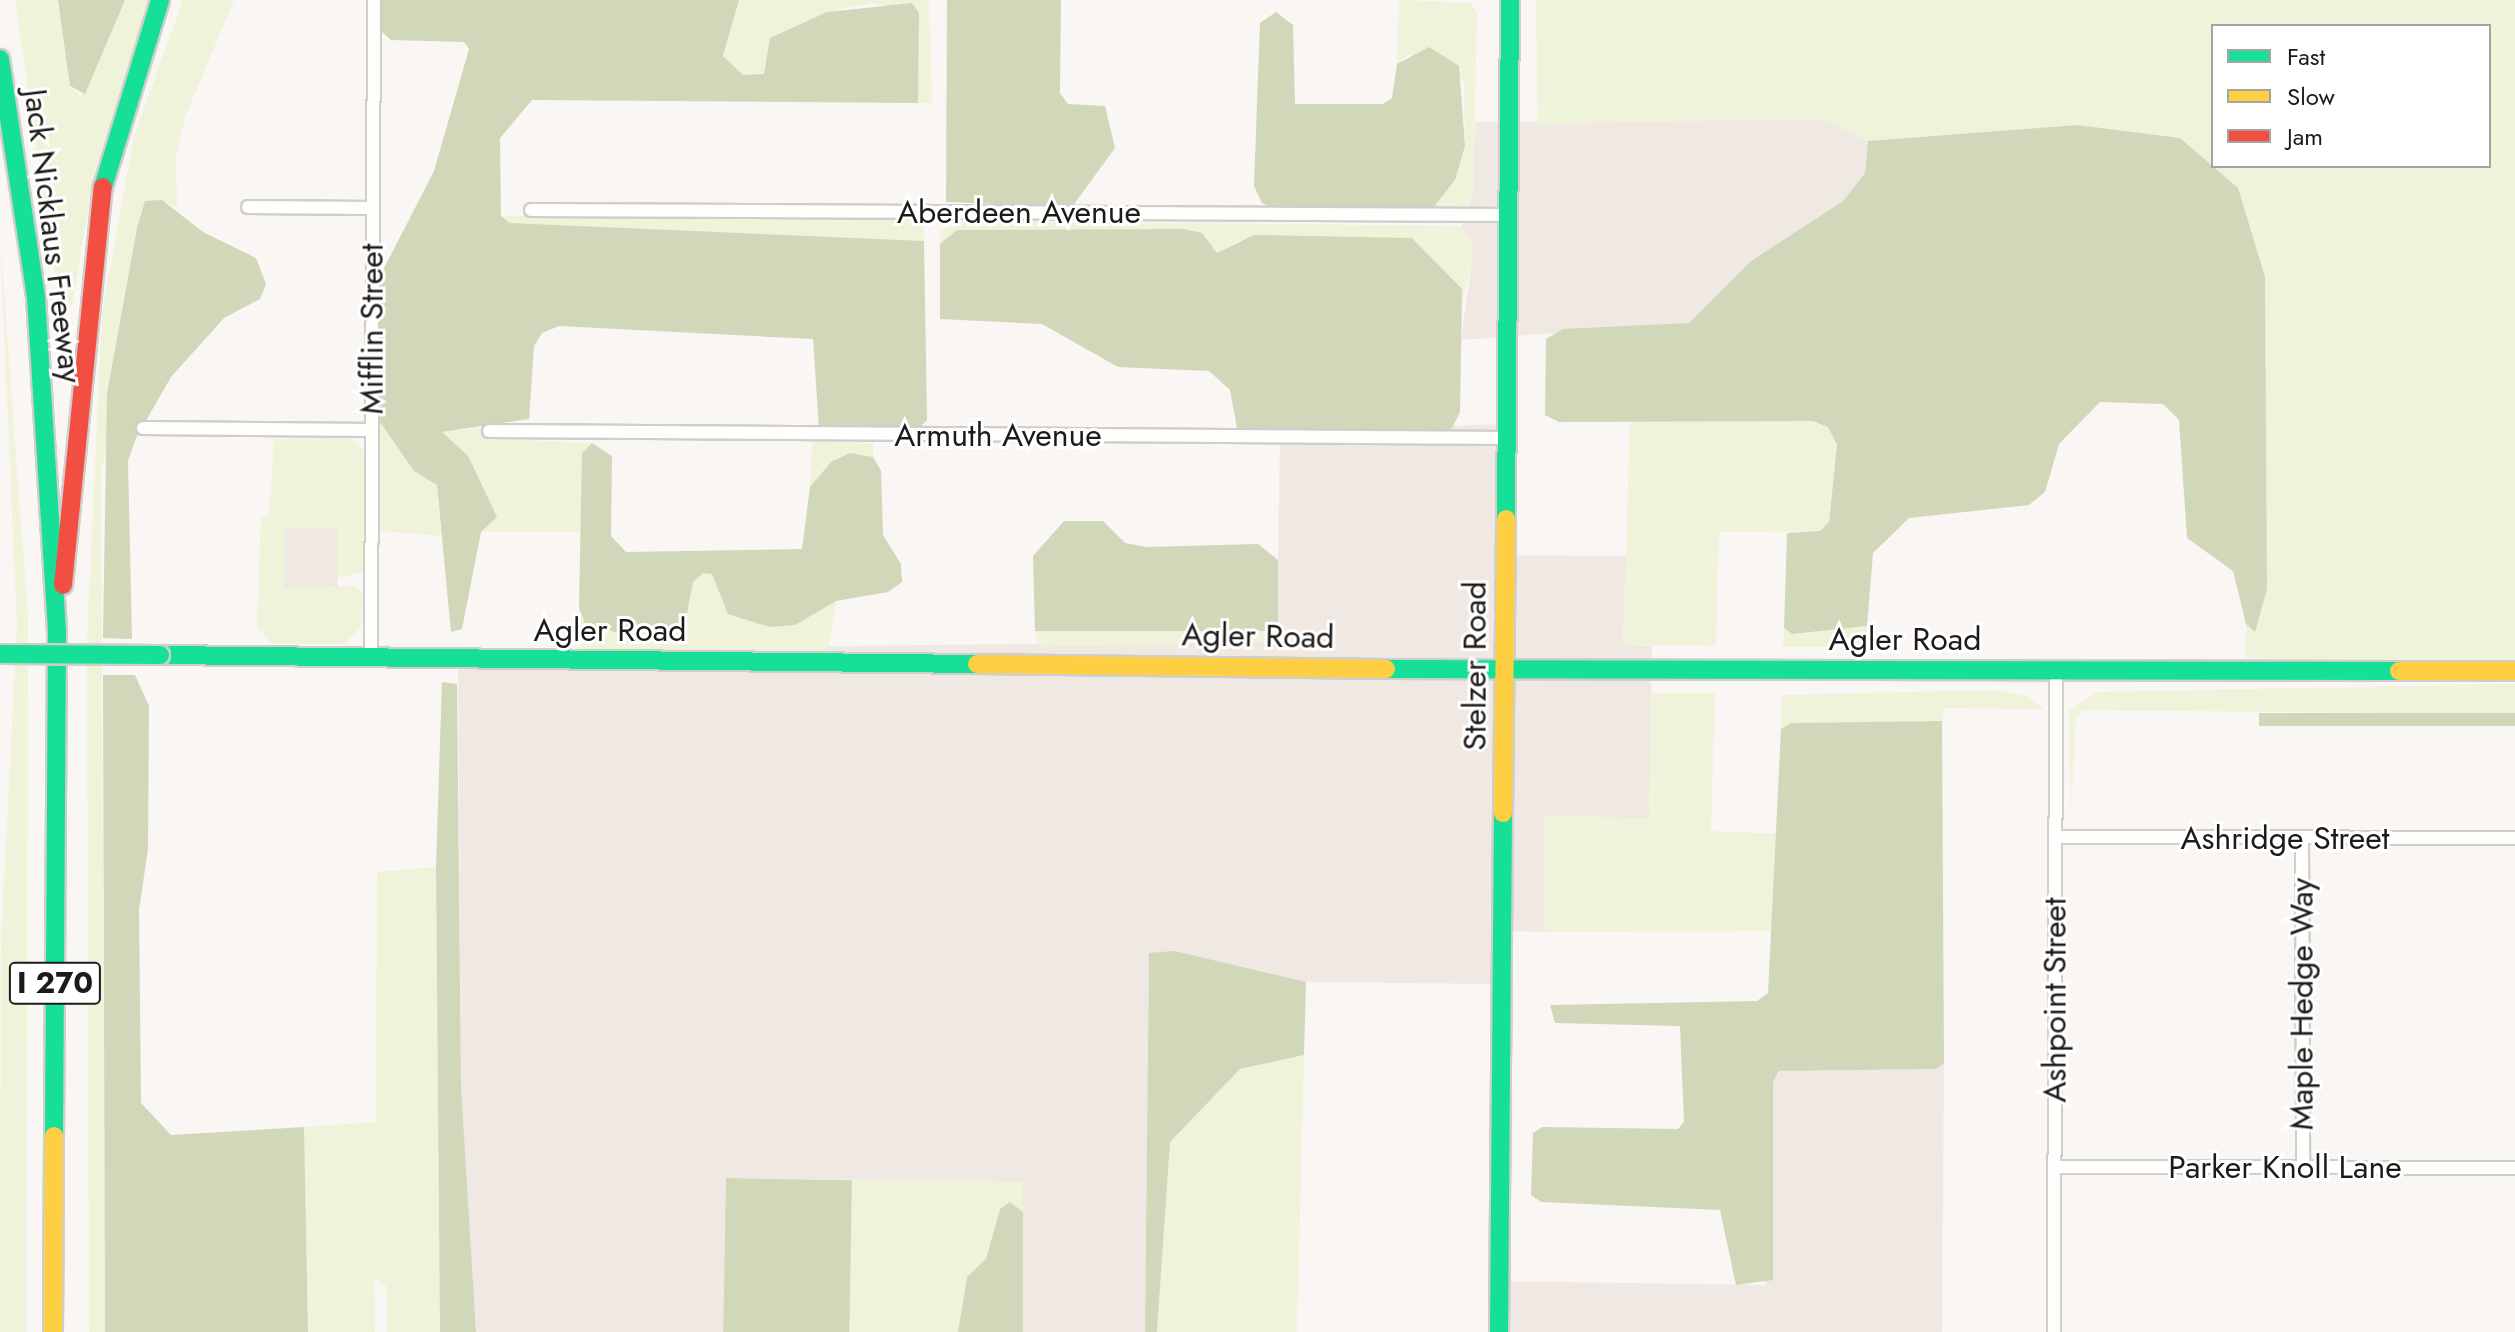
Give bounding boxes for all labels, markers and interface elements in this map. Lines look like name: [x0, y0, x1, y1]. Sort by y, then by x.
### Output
legend: [2211, 24, 2491, 168]
text: Fast: [2287, 39, 2325, 74]
text: Slow: [2287, 79, 2335, 114]
street label: Jack Nicklaus Freeway: [16, 87, 90, 385]
text: Jam: [2287, 119, 2323, 154]
street label: Aberdeen Avenue: [897, 193, 1141, 231]
street label: Mifflin Street: [353, 244, 391, 414]
street label: Armuth Avenue: [894, 416, 1102, 454]
street label: Stelzer Road: [1456, 581, 1494, 751]
street label: Agler Road: [534, 611, 686, 649]
street label: Agler Road: [1181, 615, 1335, 657]
street label: Agler Road: [1829, 620, 1981, 658]
street label: Ashridge Street: [2180, 819, 2390, 857]
street label: Maple Hedge Way: [2283, 878, 2321, 1130]
street label: Ashpoint Street: [2036, 897, 2074, 1103]
road number: I 270: [7, 957, 103, 1009]
street label: Parker Knoll Lane: [2168, 1148, 2402, 1186]

